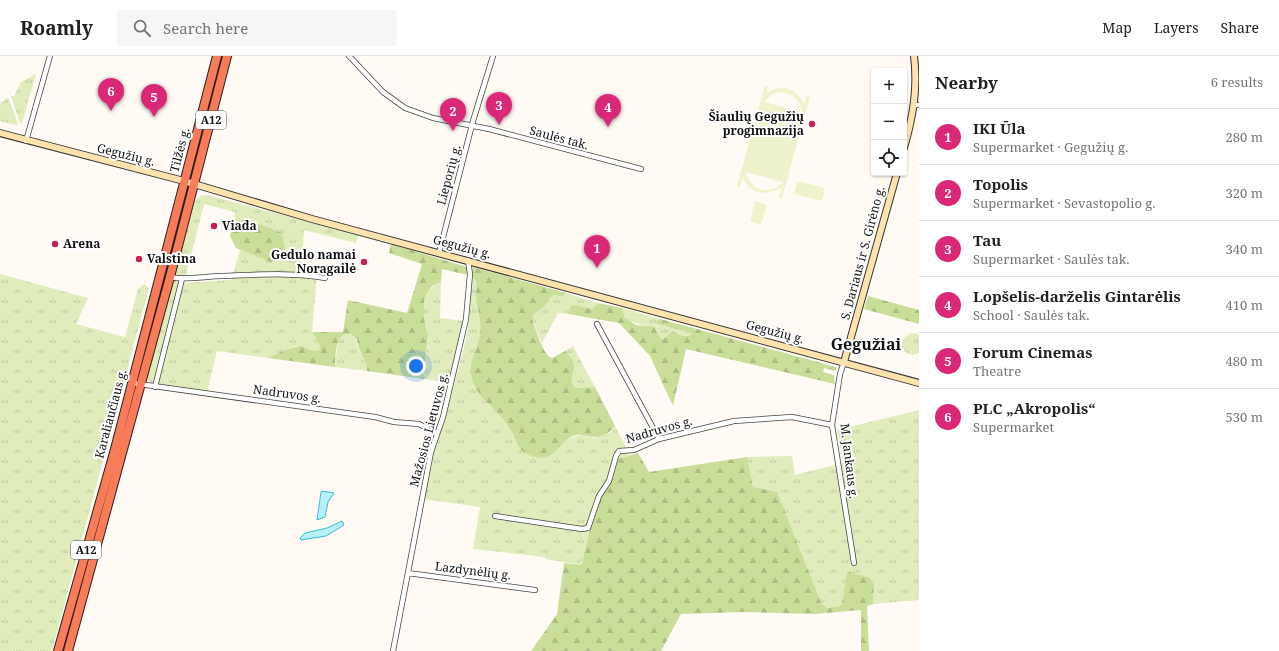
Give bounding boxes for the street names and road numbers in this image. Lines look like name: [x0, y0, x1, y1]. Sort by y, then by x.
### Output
road number: A12: [196, 111, 226, 129]
street label: Saulės tak.: [528, 121, 591, 154]
street label: Tilžės g.: [165, 126, 194, 174]
street label: Gegužių g.: [95, 139, 157, 170]
street label: Lieporių g.: [432, 143, 465, 207]
street label: S. Dariaus ir S. Girėno g.: [837, 184, 889, 321]
street label: Gegužių g.: [431, 231, 493, 262]
street label: Gegužių g.: [744, 316, 806, 347]
street label: Karaliaučiaus g.: [90, 368, 131, 460]
street label: Mažosios Lietuvos g.: [405, 371, 452, 489]
street label: Nadruvos g.: [252, 380, 322, 407]
street label: Nadruvos g.: [624, 412, 694, 447]
street label: M. Jankaus g.: [836, 422, 863, 499]
road number: A12: [71, 541, 101, 559]
street label: Lazdynėlių g.: [434, 557, 512, 584]

